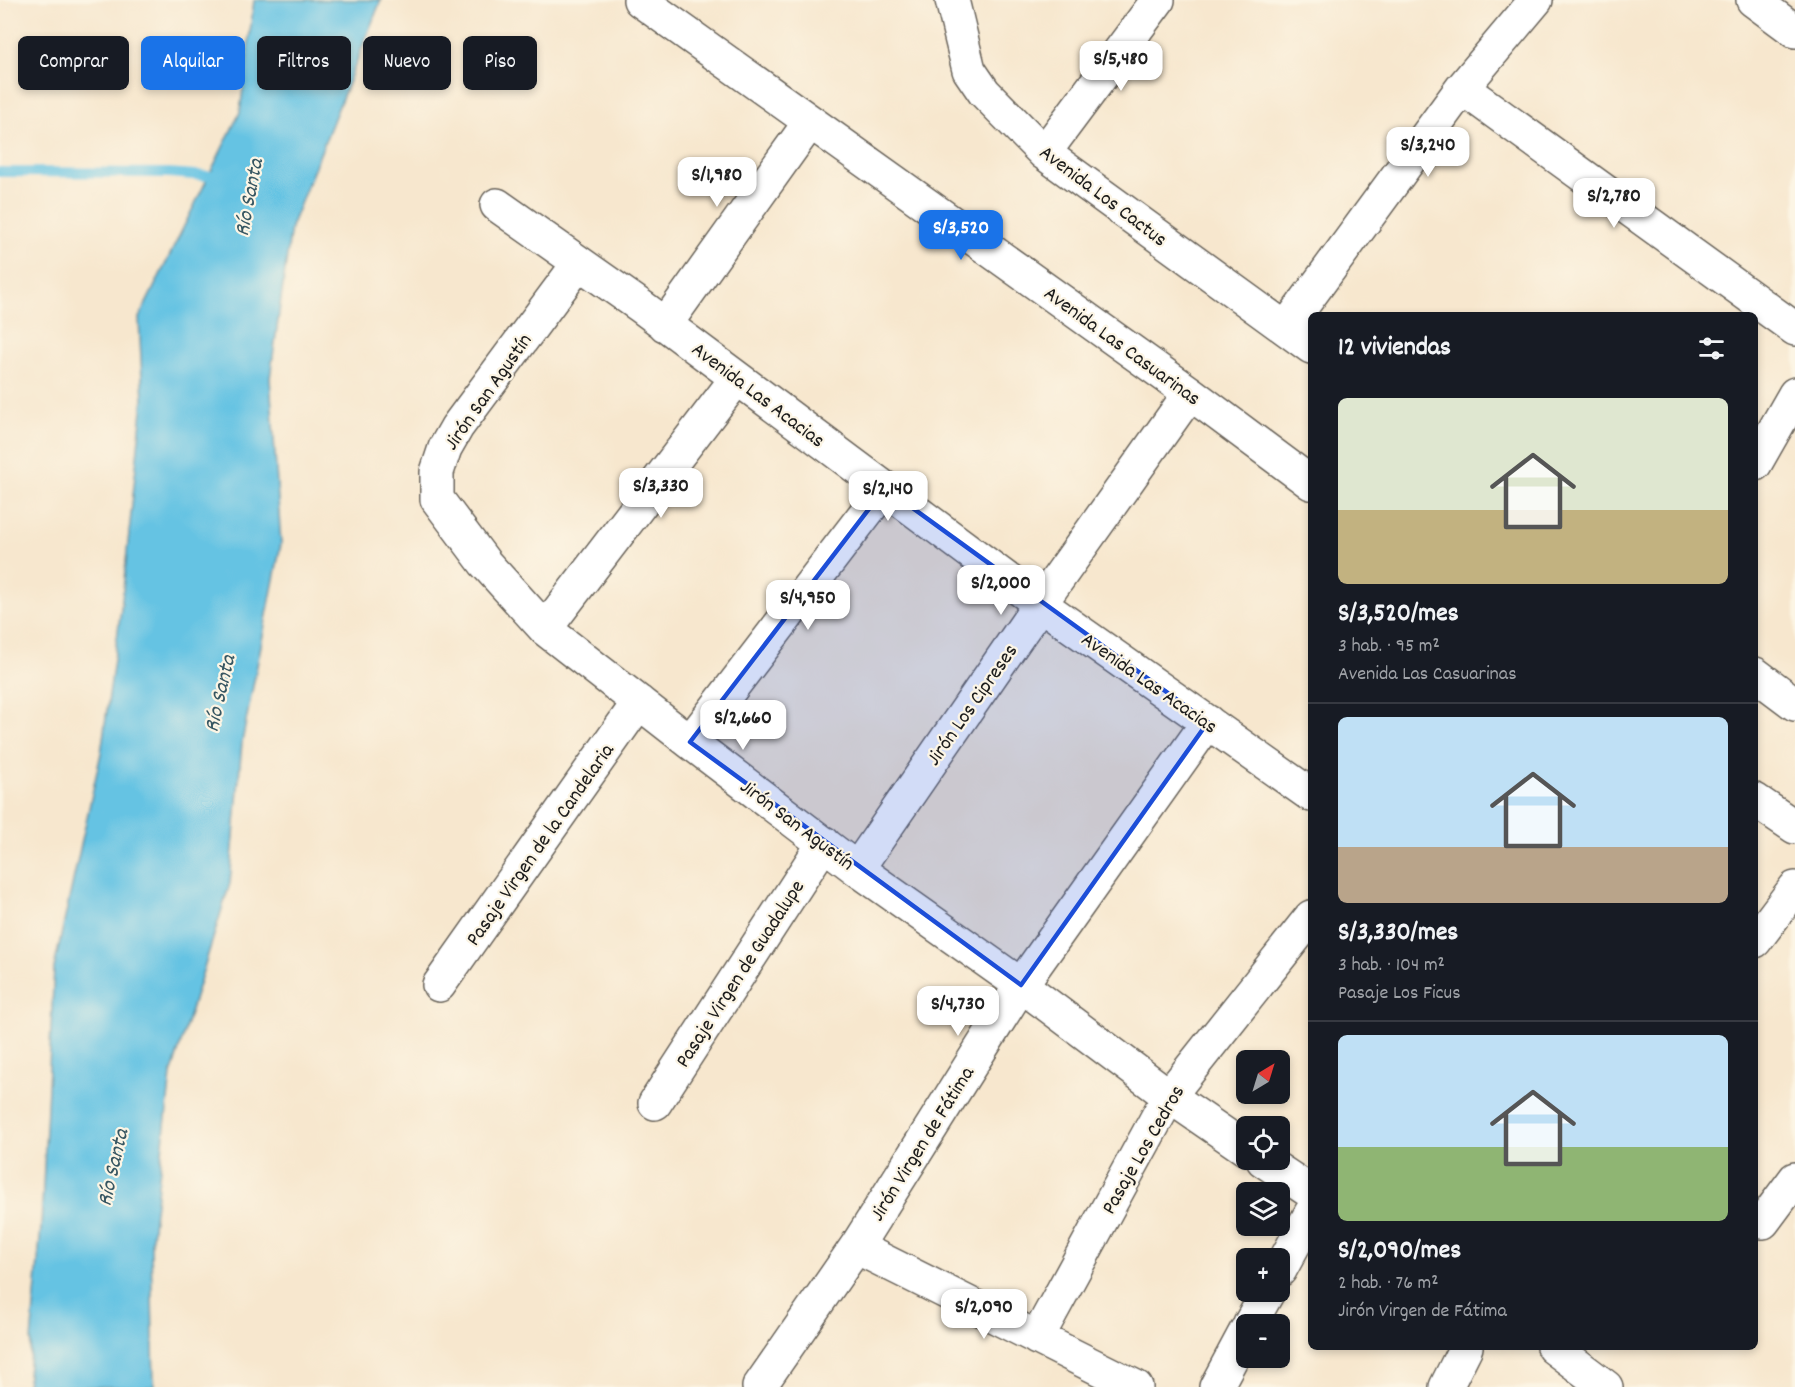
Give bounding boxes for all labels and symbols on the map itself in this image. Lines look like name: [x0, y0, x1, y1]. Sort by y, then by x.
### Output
pin: S/5,480: [1066, 41, 1176, 92]
pin: S/3,240: [1373, 127, 1483, 178]
street label: Avenida Los Cactus: [1032, 139, 1172, 256]
water label: Río Santa: [228, 155, 273, 239]
pin: S/1,980: [662, 157, 772, 208]
pin: S/2,780: [1559, 178, 1669, 229]
pin: S/3,520: [906, 210, 1016, 261]
street label: Avenida Las Casuarinas: [1037, 280, 1206, 415]
street label: Jirón San Agustín: [438, 328, 541, 457]
street label: Avenida Las Acacias: [684, 336, 830, 457]
pin: S/3,330: [606, 468, 716, 519]
pin: S/2,140: [833, 471, 943, 522]
pin: S/2,000: [946, 565, 1056, 616]
pin: S/4,950: [753, 580, 863, 631]
street label: Avenida Las Acacias: [1074, 626, 1223, 743]
street label: Jirón Los Cipreses: [920, 639, 1027, 773]
water label: Río Santa: [198, 651, 246, 735]
pin: S/2,660: [688, 700, 798, 751]
street label: Pasaje Virgen de la Candelaria: [460, 737, 624, 953]
street label: Jirón San Agustín: [733, 773, 860, 879]
street label: Pasaje Virgen de Guadalupe: [669, 875, 814, 1074]
pin: S/4,730: [903, 986, 1013, 1037]
north arrow: [1236, 1050, 1290, 1104]
street label: Jirón Virgen de Fátima: [864, 1060, 984, 1228]
street label: Pasaje Los Cedros: [1095, 1080, 1194, 1221]
water label: Río Santa: [91, 1125, 139, 1209]
pin: S/2,090: [929, 1289, 1039, 1340]

